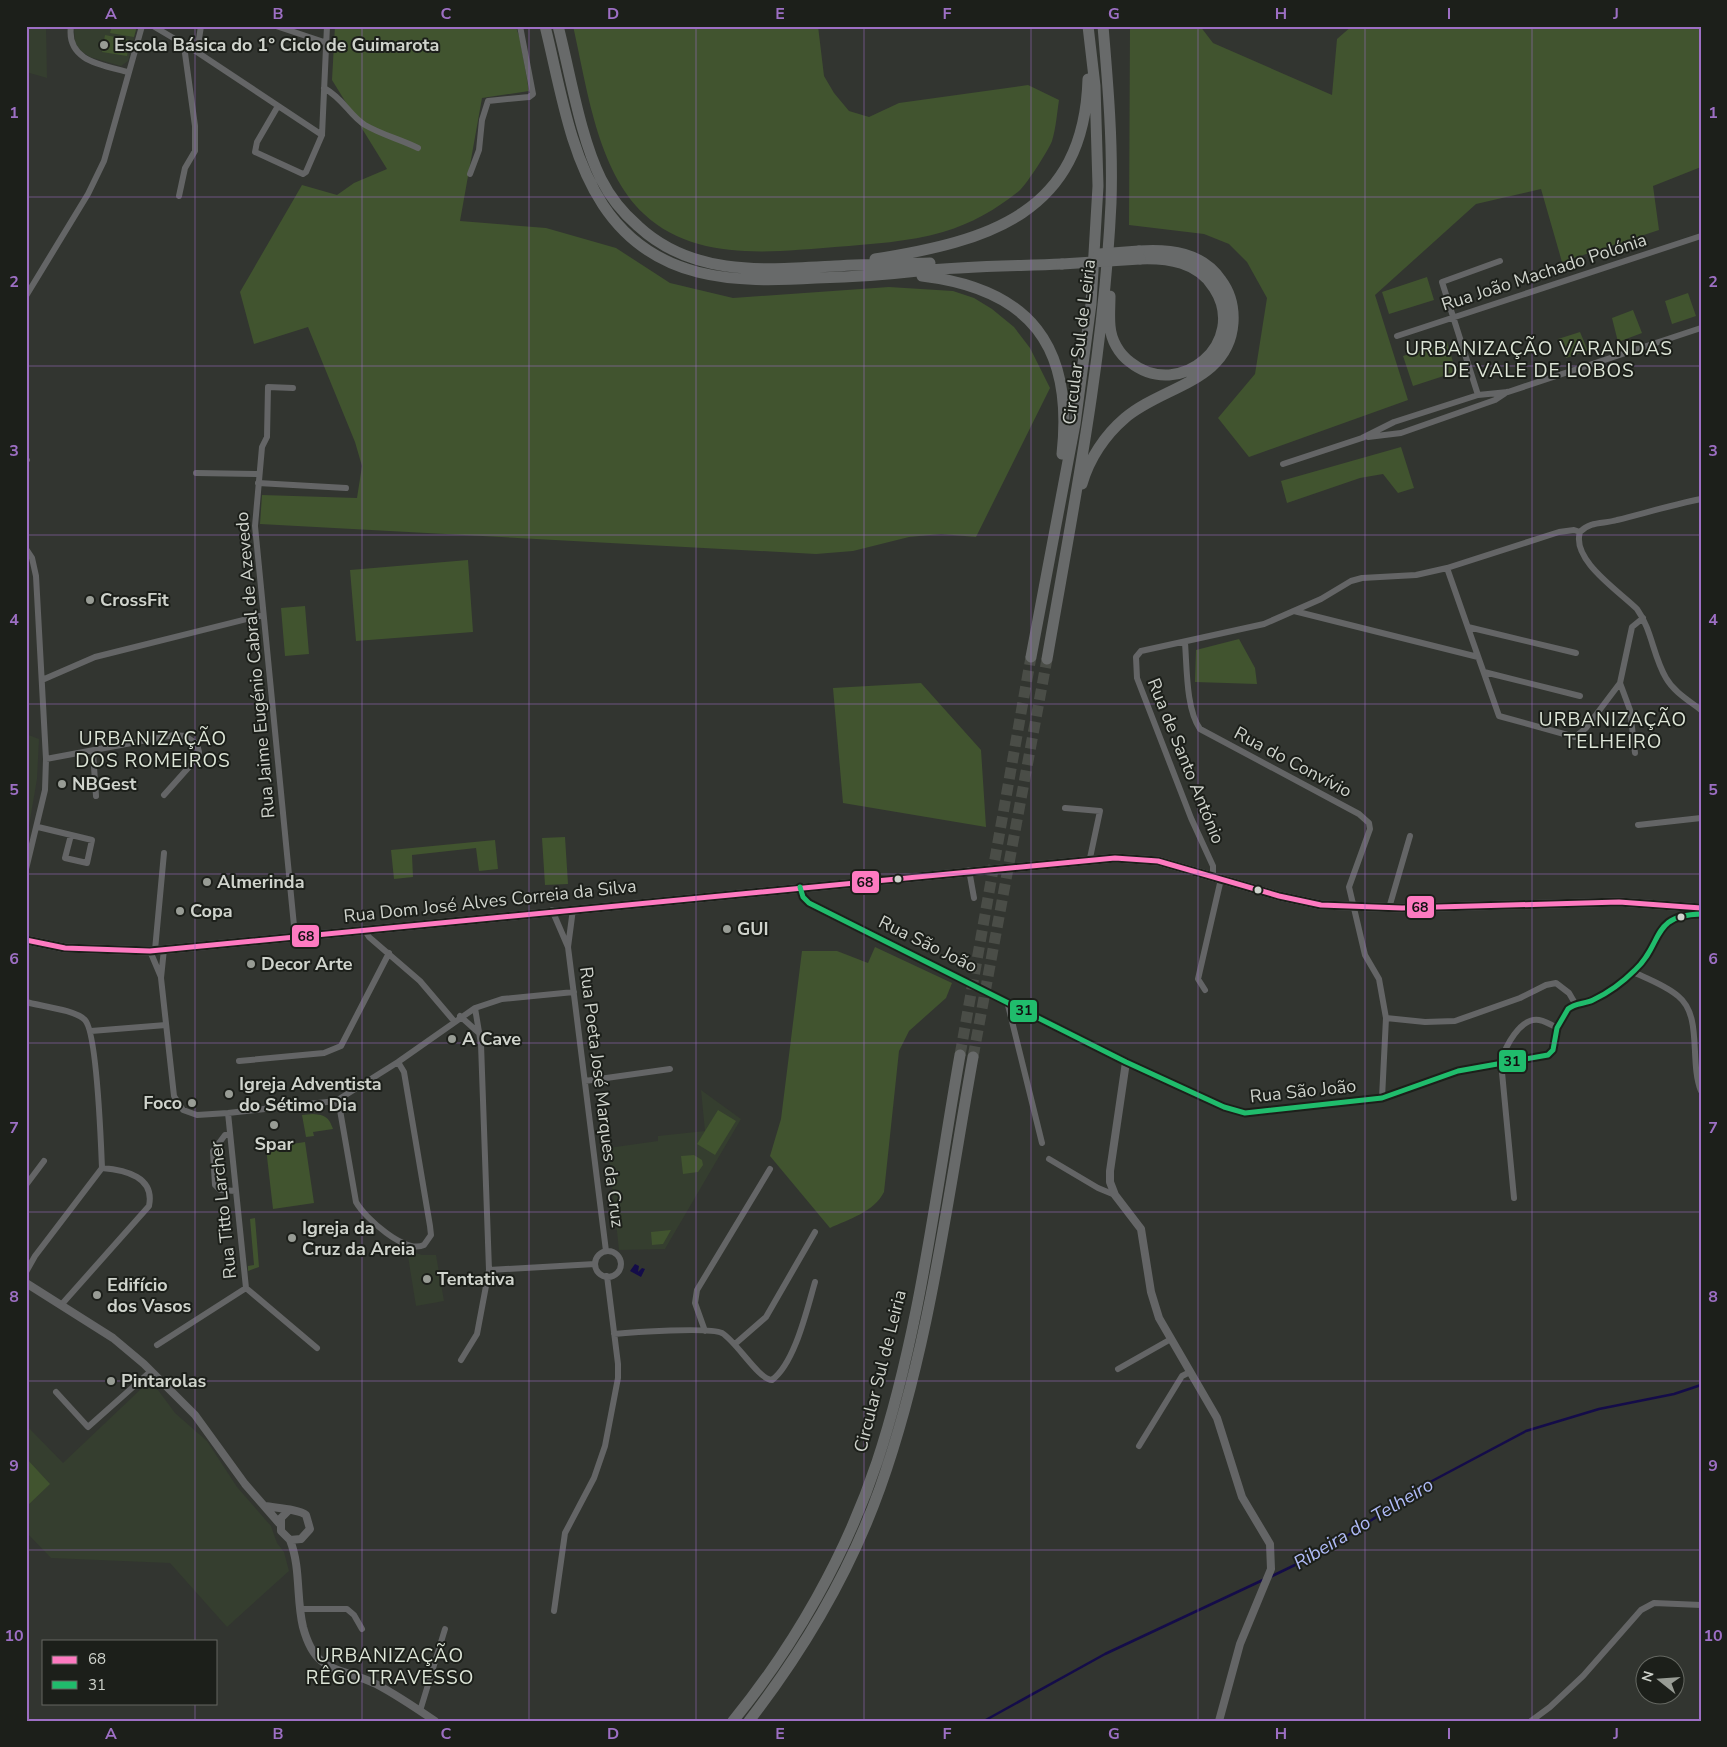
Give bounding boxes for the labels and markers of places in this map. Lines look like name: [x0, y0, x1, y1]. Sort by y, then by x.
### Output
place label: Escola Básica do 1° Ciclo de Guimarota: [114, 33, 439, 57]
marker: Escola Básica do 1° Ciclo de Guimarota: [98, 39, 110, 51]
place label: CrossFit: [100, 588, 169, 612]
marker: CrossFit: [84, 594, 96, 606]
place label: NBGest: [72, 772, 137, 796]
marker: NBGest: [56, 778, 68, 790]
place label: Almerinda: [217, 870, 305, 894]
unlabelled marker: [893, 874, 903, 884]
marker: Almerinda: [201, 876, 213, 888]
unlabelled marker: [1253, 885, 1263, 895]
place label: Copa: [190, 899, 233, 923]
marker: Copa: [174, 905, 186, 917]
unlabelled marker: [1676, 912, 1686, 922]
place label: GUI: [737, 917, 769, 941]
marker: GUI: [721, 923, 733, 935]
place label: Decor Arte: [261, 952, 353, 976]
marker: Decor Arte: [245, 958, 257, 970]
place label: A Cave: [462, 1027, 521, 1051]
marker: A Cave: [446, 1033, 458, 1045]
place label: Igreja Adventista do Sétimo Dia: [239, 1072, 382, 1117]
marker: Igreja Adventista do Sétimo Dia: [223, 1088, 235, 1100]
place label: Foco: [143, 1091, 182, 1115]
marker: Foco: [186, 1097, 198, 1109]
marker: Spar: [268, 1119, 280, 1131]
place label: Spar: [254, 1132, 294, 1156]
place label: Igreja da Cruz da Areia: [302, 1216, 415, 1261]
marker: Igreja da Cruz da Areia: [286, 1232, 298, 1244]
place label: Tentativa: [437, 1267, 514, 1291]
place label: Edifício dos Vasos: [107, 1273, 192, 1318]
marker: Tentativa: [421, 1273, 433, 1285]
marker: Edifício dos Vasos: [91, 1289, 103, 1301]
place label: Pintarolas: [121, 1369, 206, 1393]
marker: Pintarolas: [105, 1375, 117, 1387]

